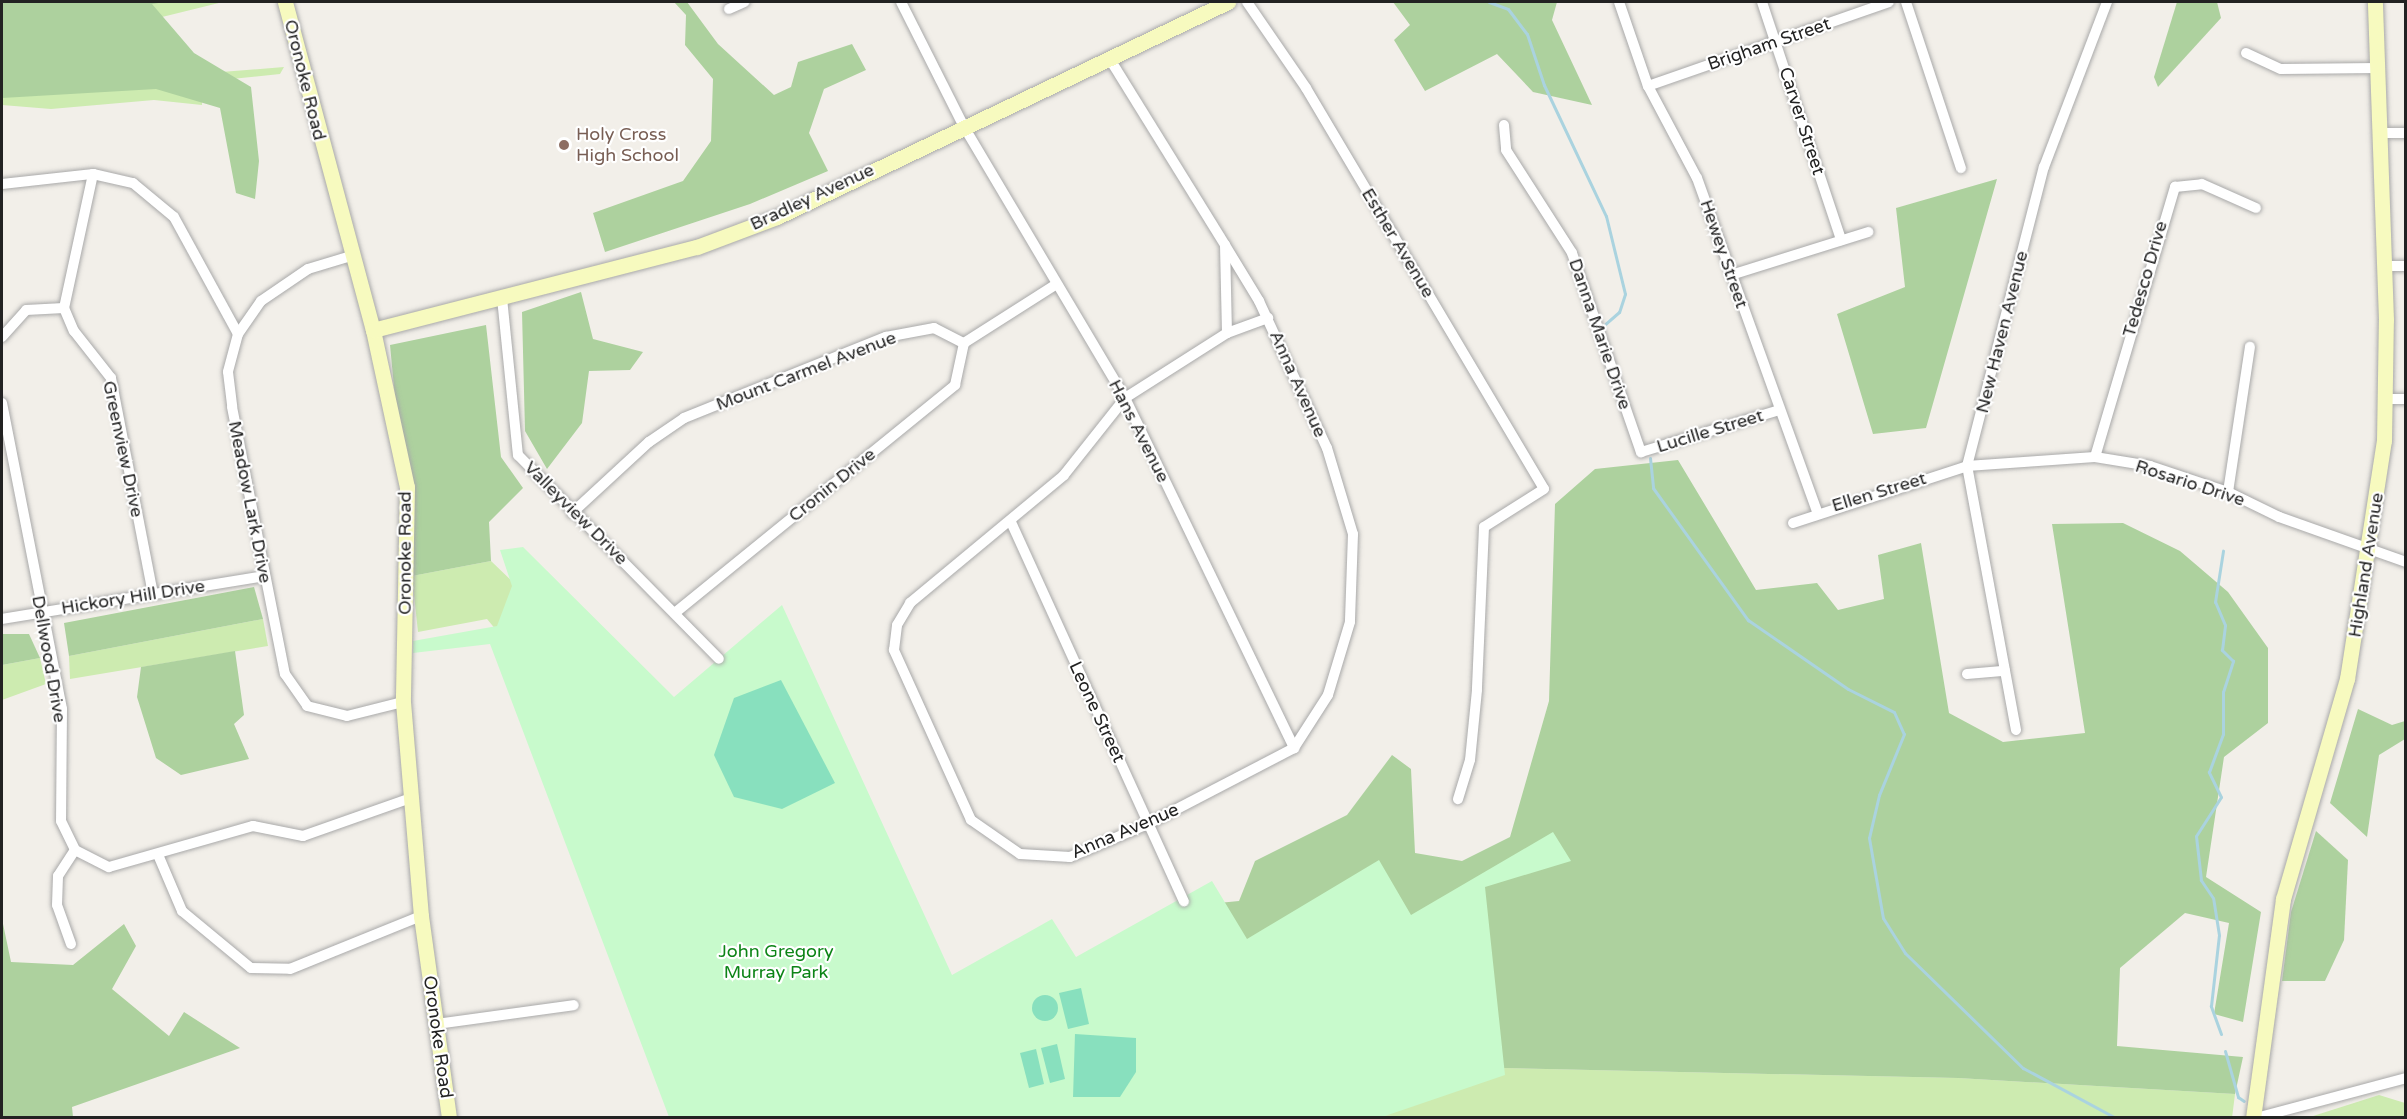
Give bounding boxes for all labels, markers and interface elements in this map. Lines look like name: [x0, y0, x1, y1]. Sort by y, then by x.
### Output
street label: Brigham Street: [1705, 13, 1833, 75]
street label: Oronoke Road: [280, 17, 330, 143]
street label: Carver Street: [1774, 64, 1830, 178]
place label: Holy Cross High School: [576, 124, 679, 166]
marker: Holy Cross High School: [557, 138, 571, 152]
street label: Bradley Avenue: [747, 159, 877, 235]
street label: Esther Avenue: [1357, 184, 1439, 302]
street label: Hewey Street: [1695, 197, 1753, 311]
street label: Tedesco Drive: [2118, 219, 2172, 339]
street label: New Haven Avenue: [1971, 249, 2033, 415]
street label: Danna Marie Drive: [1564, 256, 1636, 412]
street label: Mount Carmel Avenue: [713, 327, 899, 415]
street label: Anna Avenue: [1265, 327, 1331, 441]
street label: Hans Avenue: [1104, 376, 1174, 486]
street label: Greenview Drive: [98, 379, 148, 519]
street label: Lucille Street: [1654, 404, 1766, 458]
street label: Meadow Lark Drive: [224, 419, 276, 585]
street label: Cronin Drive: [784, 443, 880, 527]
street label: Rosario Drive: [2133, 455, 2247, 511]
street label: Valleyview Drive: [520, 457, 632, 569]
street label: Ellen Street: [1829, 467, 1929, 517]
street label: Oronoke Road: [394, 491, 416, 615]
street label: Highland Avenue: [2344, 491, 2388, 639]
street label: Hickory Hill Drive: [60, 575, 206, 619]
street label: Dellwood Drive: [27, 594, 71, 724]
street label: Leone Street: [1064, 658, 1130, 766]
street label: Anna Avenue: [1068, 799, 1182, 863]
park label: John Gregory Murray Park: [718, 941, 834, 984]
street label: Oronoke Road: [419, 974, 457, 1100]

